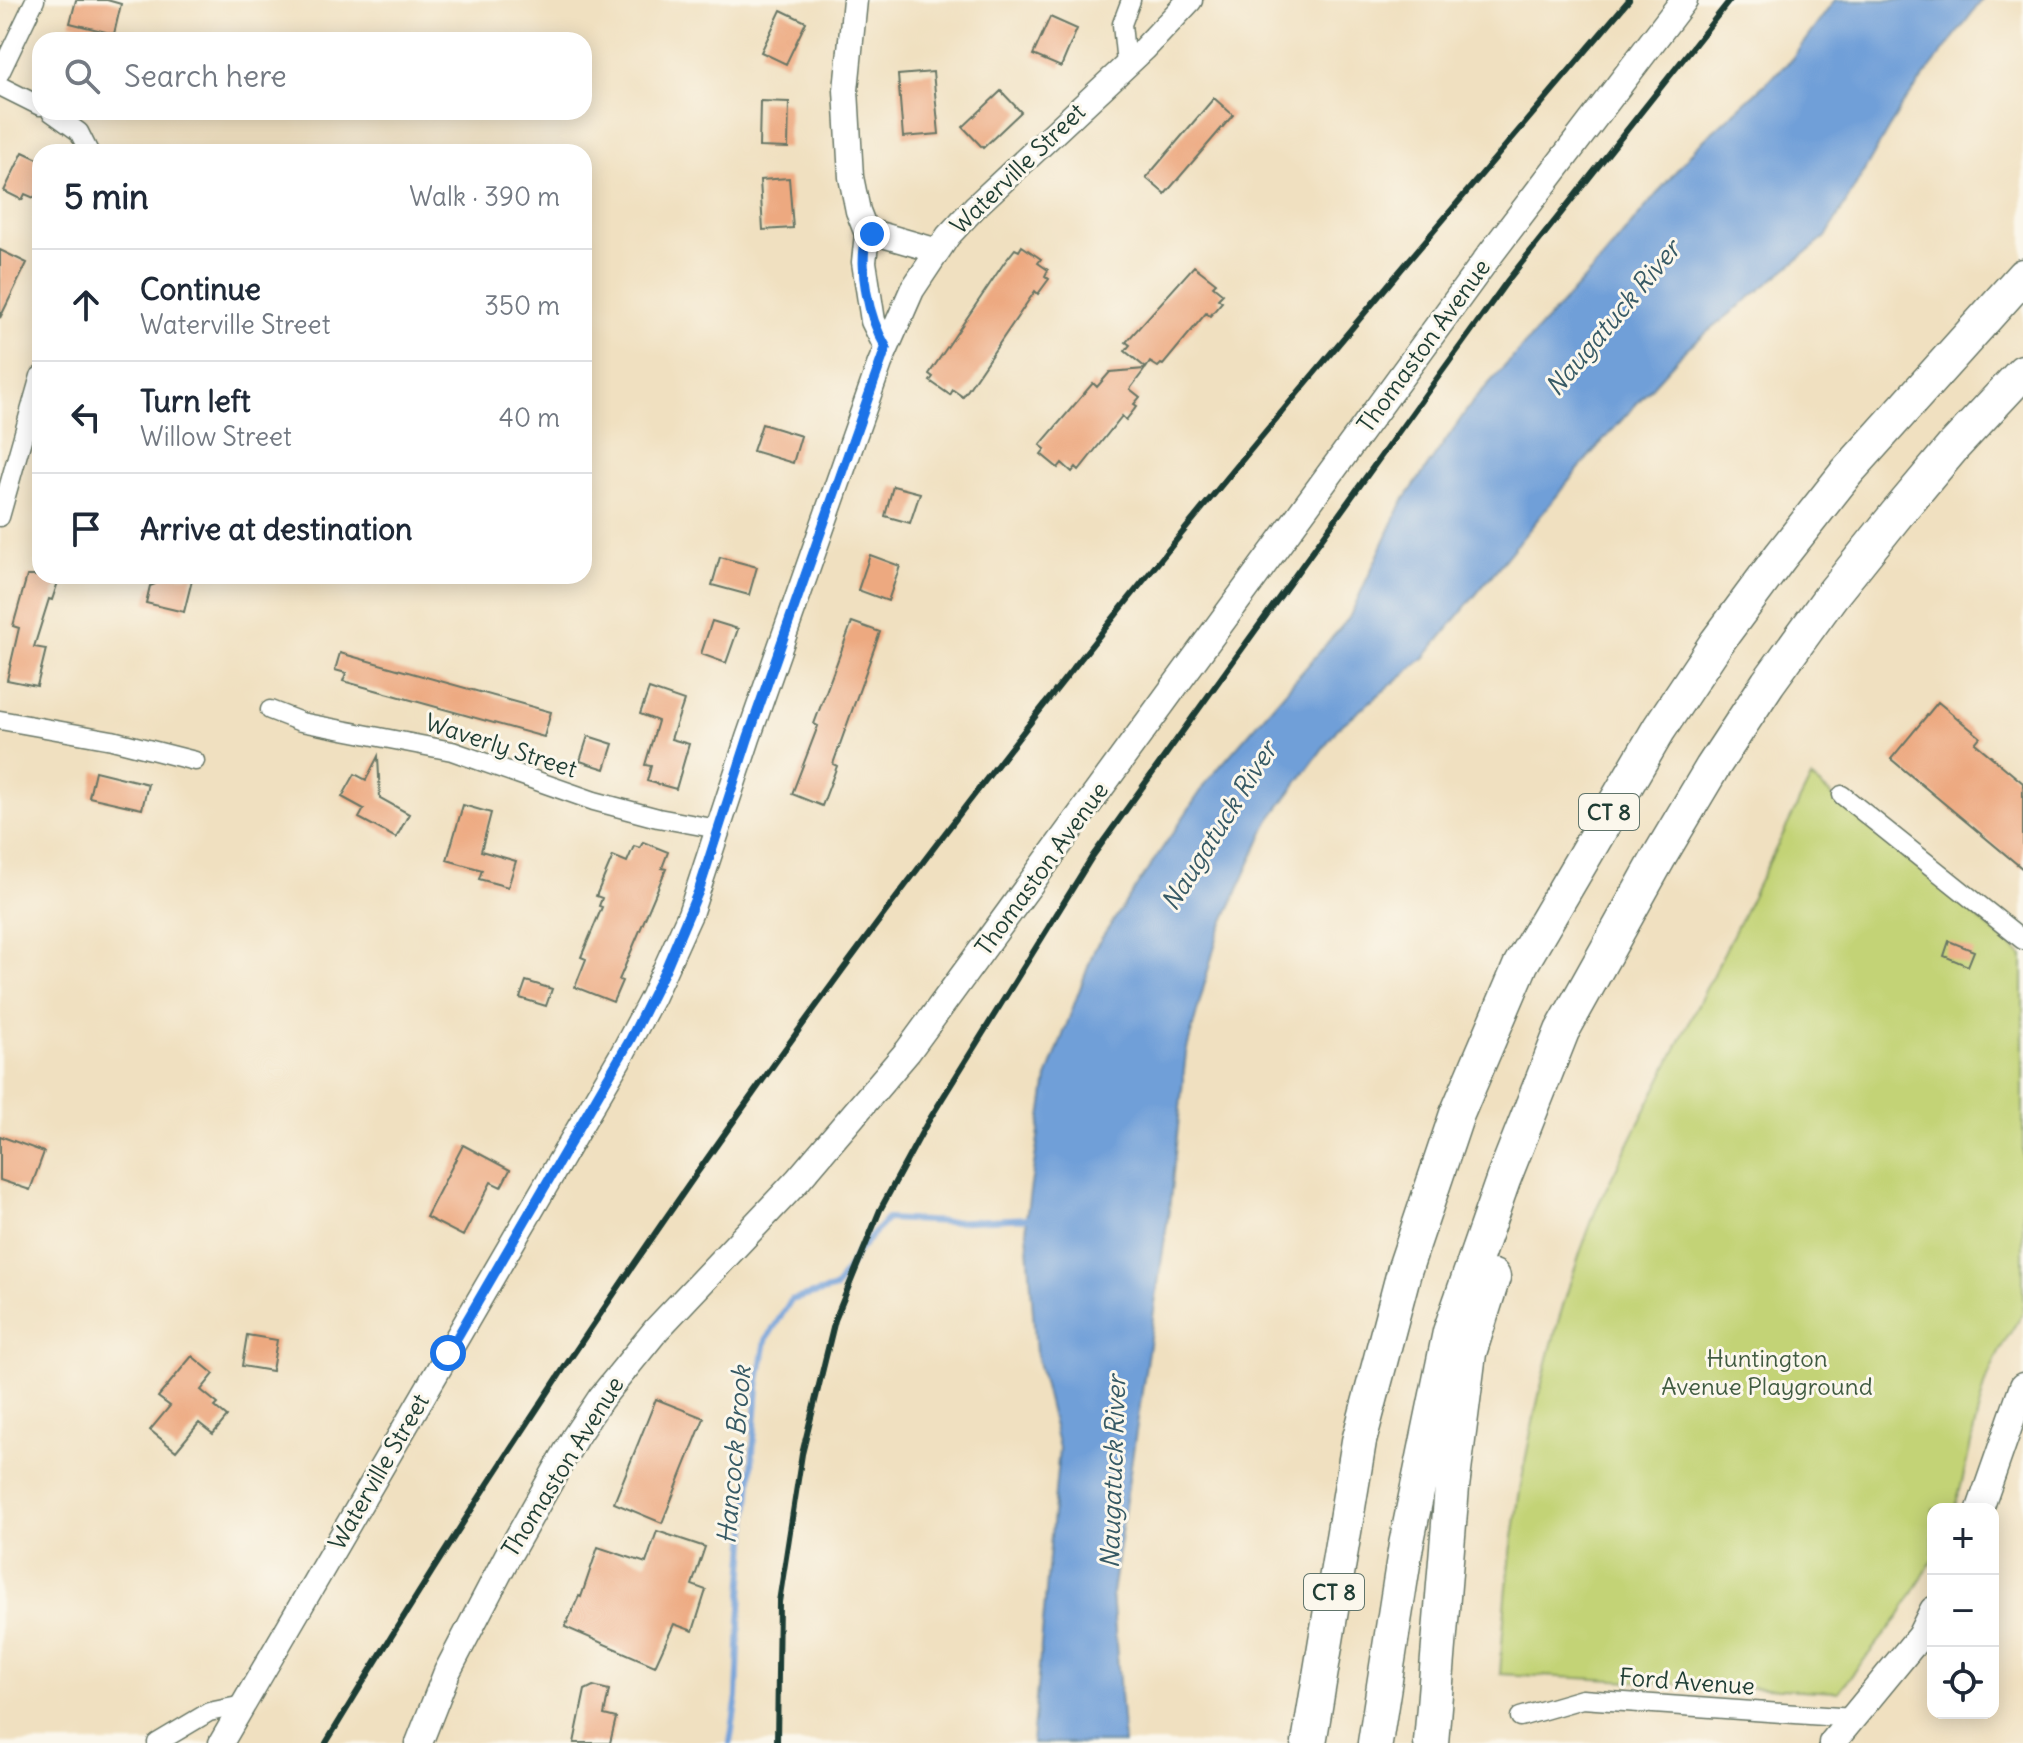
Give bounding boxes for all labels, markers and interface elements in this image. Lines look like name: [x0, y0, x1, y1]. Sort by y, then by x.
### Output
search box: [32, 32, 592, 120]
icon: search: [60, 54, 104, 98]
text: Search here: [124, 57, 287, 95]
street label: Waterville Street: [944, 96, 1091, 240]
text: 5 min: [64, 175, 149, 218]
text: Walk · 390 m: [409, 180, 560, 213]
route end: [854, 216, 890, 252]
water label: Naugatuck River: [1538, 231, 1689, 402]
street label: Thomaston Avenue: [1350, 253, 1496, 438]
text: Continue: [140, 270, 261, 308]
icon: ahead: [64, 283, 108, 327]
text: 350 m: [484, 289, 560, 322]
text: Waterville Street: [140, 308, 330, 341]
text: Turn left: [140, 382, 251, 420]
icon: left: [64, 395, 108, 439]
text: 40 m: [499, 401, 560, 434]
text: Willow Street: [140, 420, 292, 453]
icon: arrive: [64, 507, 108, 551]
text: Arrive at destination: [140, 510, 412, 548]
street label: Waverly Street: [422, 706, 581, 784]
water label: Naugatuck River: [1153, 732, 1286, 916]
street label: Thomaston Avenue: [968, 776, 1114, 961]
road number: CT 8: [1579, 794, 1639, 830]
route start: [430, 1335, 466, 1371]
park label: Huntington Avenue Playground: [1661, 1343, 1873, 1401]
water label: Hancock Brook: [709, 1363, 758, 1545]
street label: Thomaston Avenue: [495, 1371, 630, 1562]
water label: Naugatuck River: [1093, 1372, 1132, 1569]
street label: Waterville Street: [321, 1388, 435, 1555]
map controls: [1927, 1503, 1999, 1719]
button: +: [1927, 1503, 1999, 1575]
road number: CT 8: [1304, 1574, 1364, 1610]
button: −: [1927, 1575, 1999, 1647]
button: locate: [1927, 1647, 1999, 1719]
street label: Ford Avenue: [1618, 1661, 1756, 1701]

